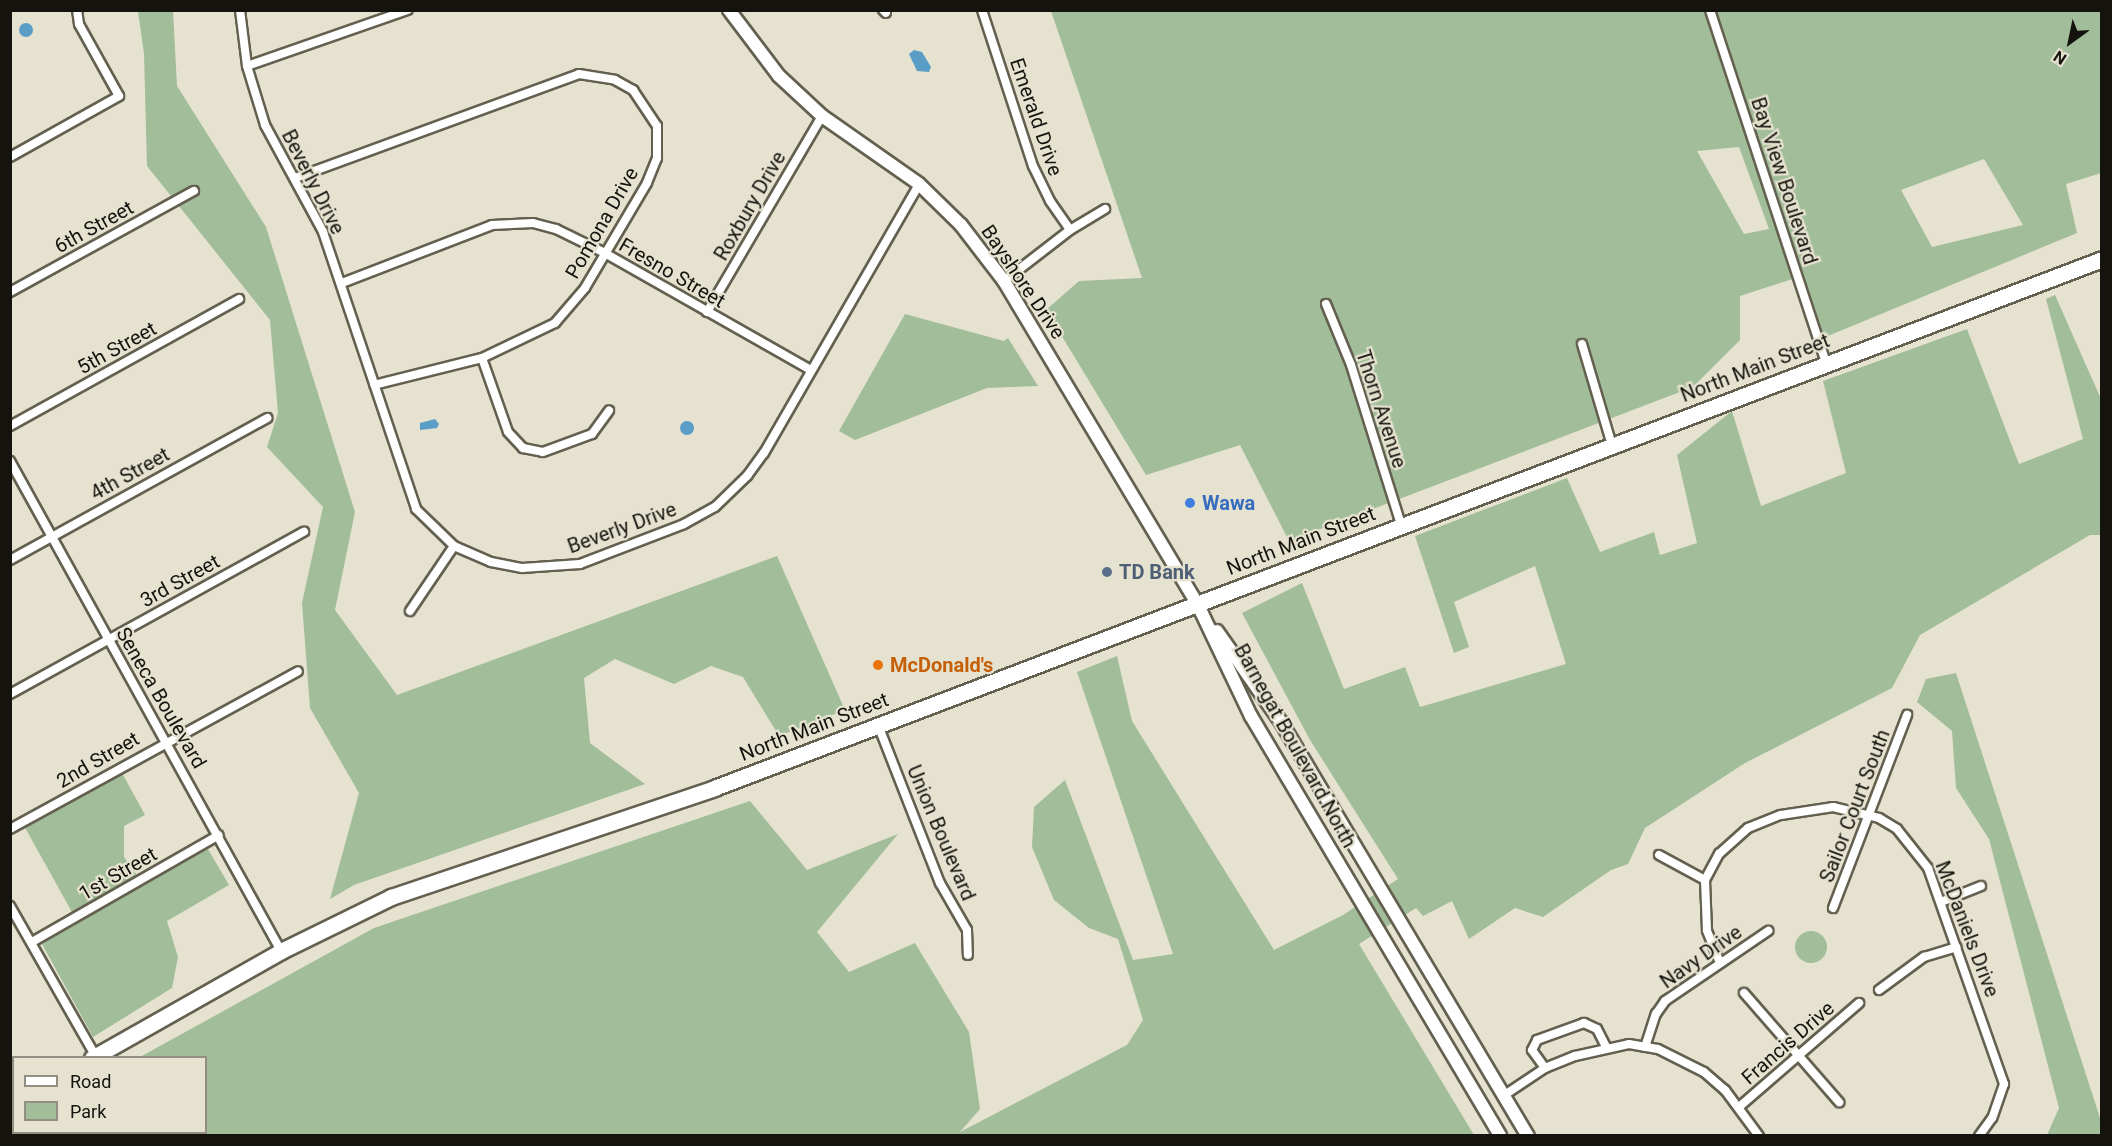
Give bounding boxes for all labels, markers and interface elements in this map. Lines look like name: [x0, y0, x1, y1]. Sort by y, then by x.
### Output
north arrow: [2040, 12, 2100, 72]
text: N: [2050, 46, 2070, 69]
street label: Emerald Drive: [1005, 55, 1067, 179]
street label: Bay View Boulevard: [1746, 94, 1822, 268]
street label: Beverly Drive: [276, 126, 350, 238]
street label: Roxbury Drive: [709, 147, 791, 265]
street label: Pomona Drive: [560, 163, 644, 283]
street label: 6th Street: [50, 196, 138, 258]
street label: Bayshore Drive: [976, 220, 1070, 344]
street label: Fresno Street: [615, 233, 729, 313]
street label: 5th Street: [73, 317, 161, 379]
street label: North Main Street: [1677, 329, 1833, 407]
street label: Thorn Avenue: [1351, 347, 1411, 471]
street label: 4th Street: [86, 443, 174, 505]
place label: Wawa: [1202, 491, 1255, 515]
marker: Wawa: [1183, 496, 1197, 510]
street label: Beverly Drive: [564, 497, 680, 559]
street label: North Main Street: [1223, 502, 1379, 580]
street label: 3rd Street: [136, 549, 224, 613]
place label: TD Bank: [1119, 560, 1195, 584]
marker: TD Bank: [1100, 565, 1114, 579]
street label: Seneca Boulevard: [111, 623, 211, 773]
street label: Barnegat Boulevard North: [1229, 640, 1361, 852]
place label: McDonald's: [890, 653, 993, 677]
marker: McDonald's: [871, 658, 885, 672]
street label: North Main Street: [736, 688, 892, 766]
street label: Sailor Court South: [1815, 726, 1895, 886]
street label: 2nd Street: [52, 727, 144, 793]
street label: Union Boulevard: [902, 762, 980, 904]
street label: 1st Street: [75, 842, 161, 906]
street label: McDaniels Drive: [1930, 858, 2004, 1000]
street label: Navy Drive: [1656, 920, 1746, 994]
street label: Francis Drive: [1737, 996, 1839, 1090]
legend: [12, 1056, 207, 1134]
text: Road: [70, 1071, 111, 1092]
text: Park: [70, 1101, 106, 1122]

